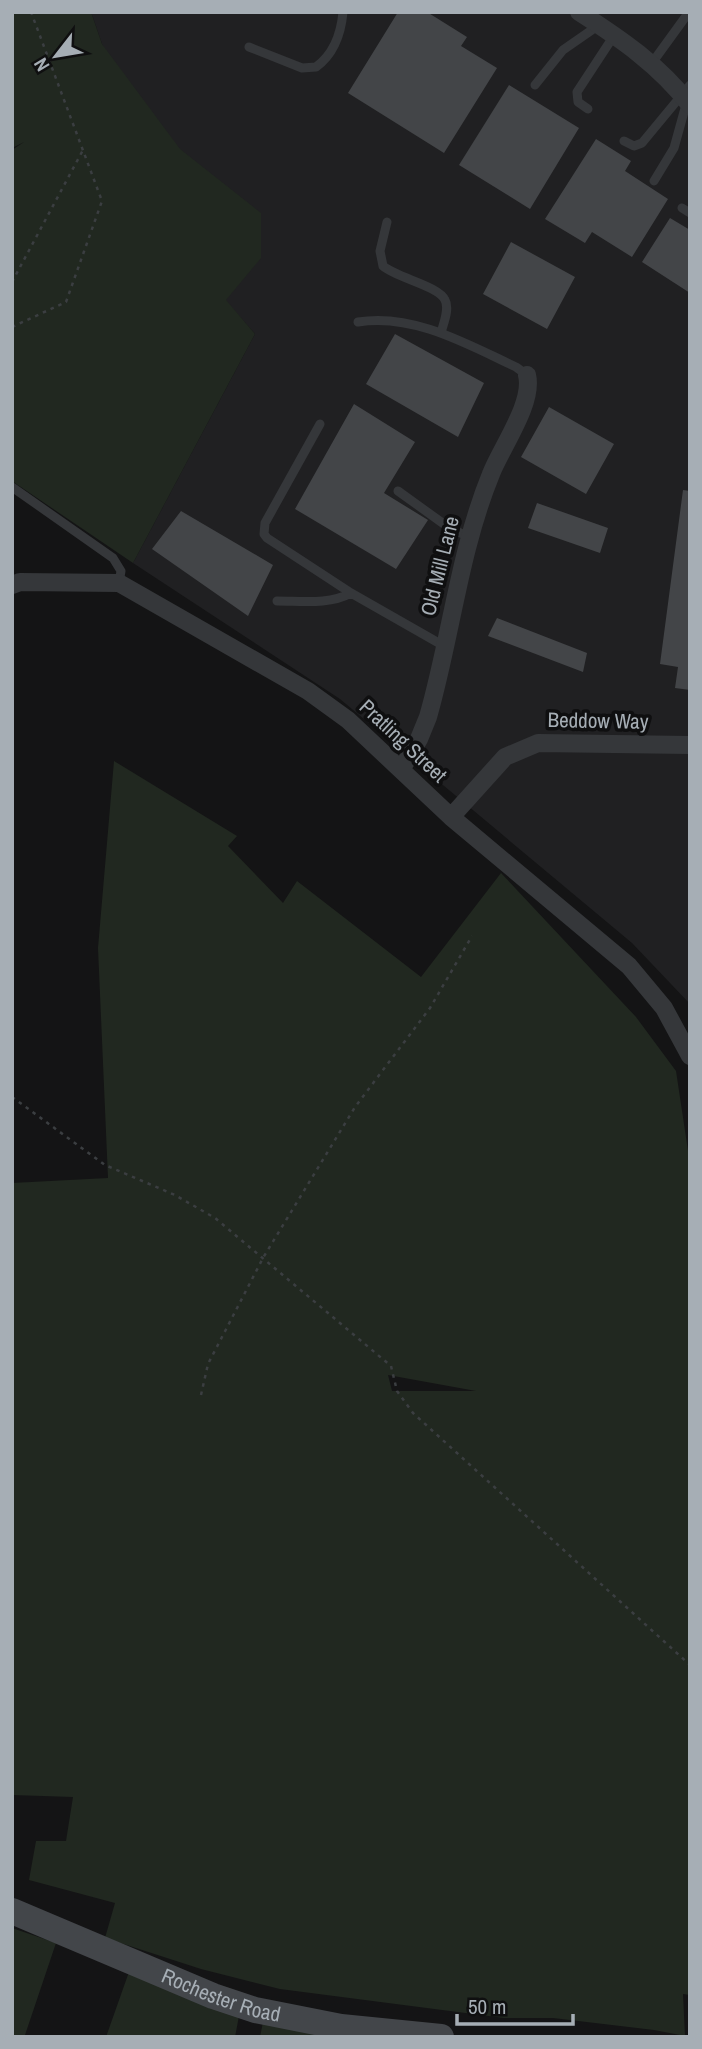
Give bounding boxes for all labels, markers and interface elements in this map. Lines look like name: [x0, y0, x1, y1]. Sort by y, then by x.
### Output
north arrow: [21, 21, 91, 91]
text: N: [27, 53, 55, 76]
street label: Old Mill Lane: [413, 513, 466, 619]
street label: Pratling Street: [353, 692, 454, 789]
street label: Beddow Way: [547, 705, 649, 736]
street label: Rochester Road: [157, 1961, 283, 2029]
scale bar: [457, 1982, 572, 2026]
text: 50 m: [468, 1992, 506, 2021]

